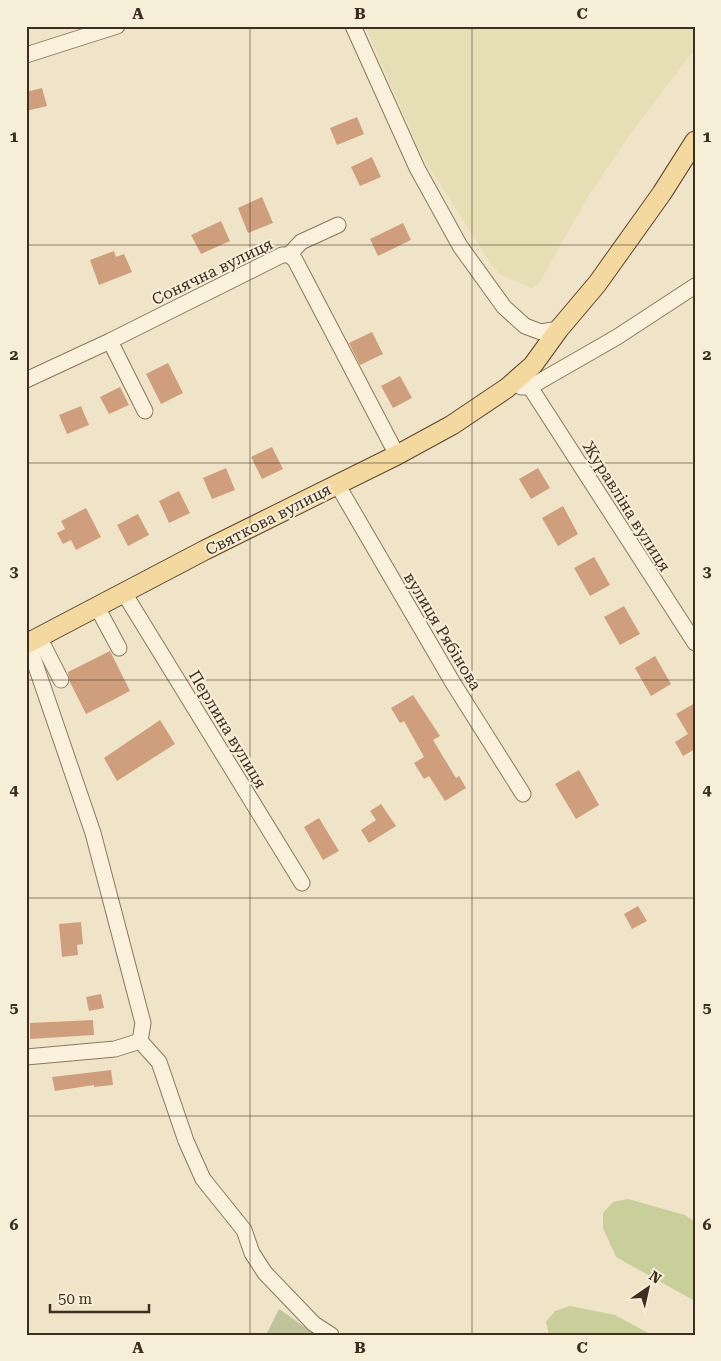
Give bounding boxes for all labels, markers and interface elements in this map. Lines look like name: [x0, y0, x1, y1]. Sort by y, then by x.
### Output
text: A: [132, 4, 144, 23]
text: B: [354, 4, 366, 23]
text: C: [576, 4, 588, 23]
text: 1: [10, 127, 19, 146]
text: 1: [703, 127, 712, 146]
street label: Сонячна вулиця: [149, 234, 276, 309]
text: 2: [10, 345, 19, 364]
text: 2: [703, 345, 712, 364]
street label: Журавліна вулиця: [579, 437, 674, 575]
street label: Святкова вулиця: [202, 480, 334, 559]
text: 3: [10, 562, 19, 581]
text: 3: [703, 562, 712, 581]
street label: вулиця Рябінова: [400, 569, 486, 694]
street label: Перлина вулиця: [185, 667, 270, 792]
text: 4: [10, 780, 19, 799]
text: 4: [703, 780, 712, 799]
text: 5: [10, 998, 19, 1017]
text: 5: [703, 998, 712, 1017]
text: 6: [10, 1215, 19, 1234]
text: 6: [703, 1215, 712, 1234]
north arrow: [624, 1264, 674, 1314]
text: N: [646, 1268, 664, 1287]
scale bar: [50, 1281, 149, 1313]
text: 50 m: [58, 1290, 93, 1308]
text: A: [132, 1338, 144, 1357]
text: B: [354, 1338, 366, 1357]
text: C: [576, 1338, 588, 1357]

